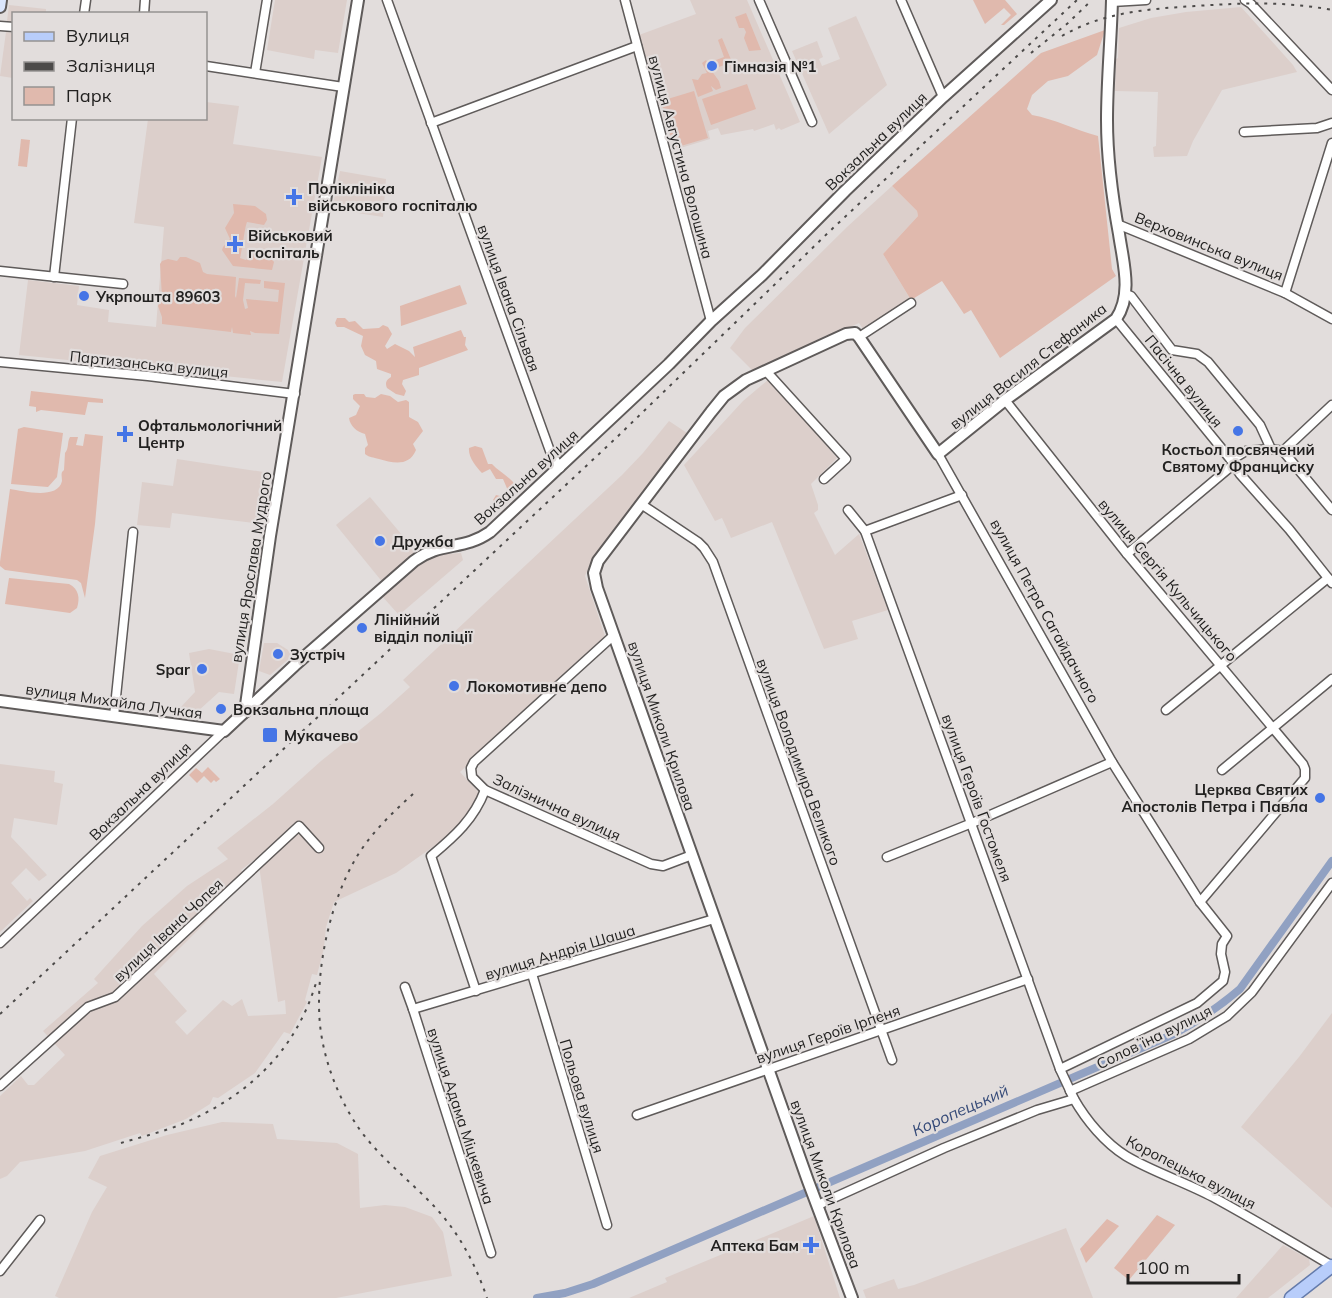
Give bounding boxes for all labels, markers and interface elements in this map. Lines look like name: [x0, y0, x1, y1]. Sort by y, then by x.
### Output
legend: [12, 12, 207, 120]
text: Вулиця: [66, 24, 130, 47]
street label: вулиця Августина Волошина: [645, 53, 717, 261]
text: Залізниця: [66, 54, 155, 77]
place label: Гімназія №1: [724, 57, 816, 76]
marker: Гімназія №1: [705, 59, 719, 73]
text: Парк: [66, 84, 112, 107]
street label: Вокзальна вулиця: [821, 88, 931, 194]
place label: Поліклініка військового госпіталю: [308, 179, 478, 215]
marker: Поліклініка військового госпіталю: [285, 188, 303, 206]
street label: Верховинська вулиця: [1132, 207, 1286, 285]
street label: вулиця Івана Сільвая: [474, 222, 544, 374]
place label: Військовий госпіталь: [248, 226, 333, 262]
marker: Військовий госпіталь: [226, 235, 244, 253]
place label: Укрпошта 89603: [95, 287, 220, 306]
marker: Укрпошта 89603: [77, 289, 91, 303]
street label: вулиця Василя Стефаника: [946, 299, 1110, 433]
street label: Пасічна вулиця: [1141, 331, 1227, 431]
street label: Партизанська вулиця: [69, 346, 229, 382]
place label: Офтальмологічний Центр: [138, 416, 282, 452]
marker: Костьол посвячений Святому Франциску: [1231, 424, 1245, 438]
marker: Офтальмологічний Центр: [116, 425, 134, 443]
street label: Вокзальна вулиця: [470, 425, 582, 529]
place label: Костьол посвячений Святому Франциску: [1161, 440, 1315, 476]
street label: вулиця Ярослава Мудрого: [226, 470, 276, 664]
street label: вулиця Сергія Кульчицького: [1094, 495, 1242, 665]
street label: вулиця Петра Сагайдачного: [986, 516, 1104, 706]
place label: Дружба: [392, 532, 453, 551]
marker: Дружба: [373, 534, 387, 548]
place label: Лінійний відділ поліції: [374, 610, 473, 646]
marker: Лінійний відділ поліції: [355, 621, 369, 635]
street label: вулиця Миколи Крилова: [624, 639, 700, 813]
place label: Зустріч: [290, 645, 345, 664]
marker: Зустріч: [271, 647, 285, 661]
street label: вулиця Володимира Великого: [753, 656, 845, 868]
place label: Spar: [156, 660, 190, 679]
marker: Spar: [195, 662, 209, 676]
place label: Локомотивне депо: [466, 677, 607, 696]
street label: вулиця Михайла Лучкая: [24, 679, 204, 723]
marker: Локомотивне депо: [447, 679, 461, 693]
place label: Вокзальна площа: [233, 700, 369, 719]
marker: Вокзальна площа: [214, 702, 228, 716]
street label: вулиця Героїв Гостомеля: [938, 711, 1016, 885]
marker: Мукачево: [261, 726, 279, 744]
place label: Мукачево: [284, 726, 358, 745]
street label: Вокзальна вулиця: [85, 738, 195, 844]
street label: Залізнична вулиця: [490, 769, 624, 845]
place label: Церква Святих Апостолів Петра і Павла: [1121, 780, 1309, 816]
marker: Церква Святих Апостолів Петра і Павла: [1313, 791, 1327, 805]
street label: вулиця Івана Чопея: [109, 874, 227, 986]
street label: вулиця Андрія Шаша: [483, 920, 637, 984]
street label: вулиця Героїв Ірпеня: [753, 1000, 903, 1068]
street label: Соловʼїна вулиця: [1093, 1001, 1215, 1073]
street label: вулиця Адама Міцкевича: [423, 1025, 499, 1207]
street label: Польова вулиця: [556, 1037, 608, 1155]
water label: Коропецький: [909, 1080, 1011, 1140]
street label: вулиця Миколи Крилова: [787, 1097, 865, 1271]
street label: Коропецька вулиця: [1123, 1131, 1259, 1213]
place label: Аптека Бам: [710, 1236, 799, 1255]
marker: Аптека Бам: [804, 1238, 818, 1252]
scale bar: [1128, 1247, 1239, 1285]
text: 100 m: [1137, 1256, 1190, 1279]

